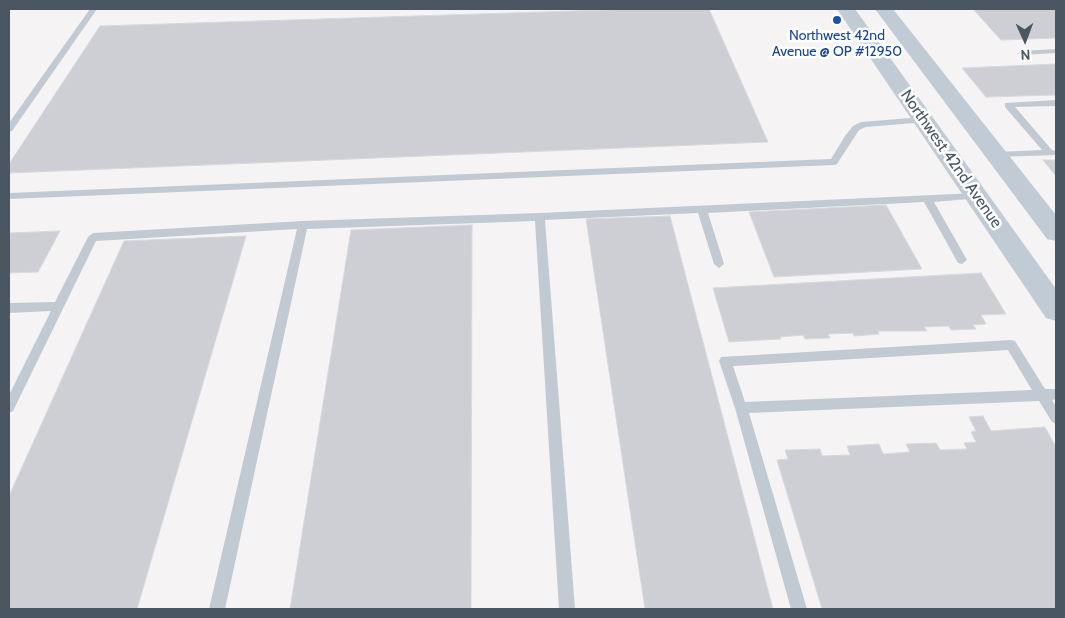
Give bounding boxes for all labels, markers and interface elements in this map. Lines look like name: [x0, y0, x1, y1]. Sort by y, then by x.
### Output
marker: Northwest 42nd Avenue @ OP #12950: [831, 14, 843, 26]
north arrow: [1000, 15, 1050, 65]
place label: Northwest 42nd Avenue @ OP #12950: [772, 28, 902, 60]
text: N: [1020, 46, 1031, 64]
street label: Northwest 42nd Avenue: [896, 86, 1006, 232]

